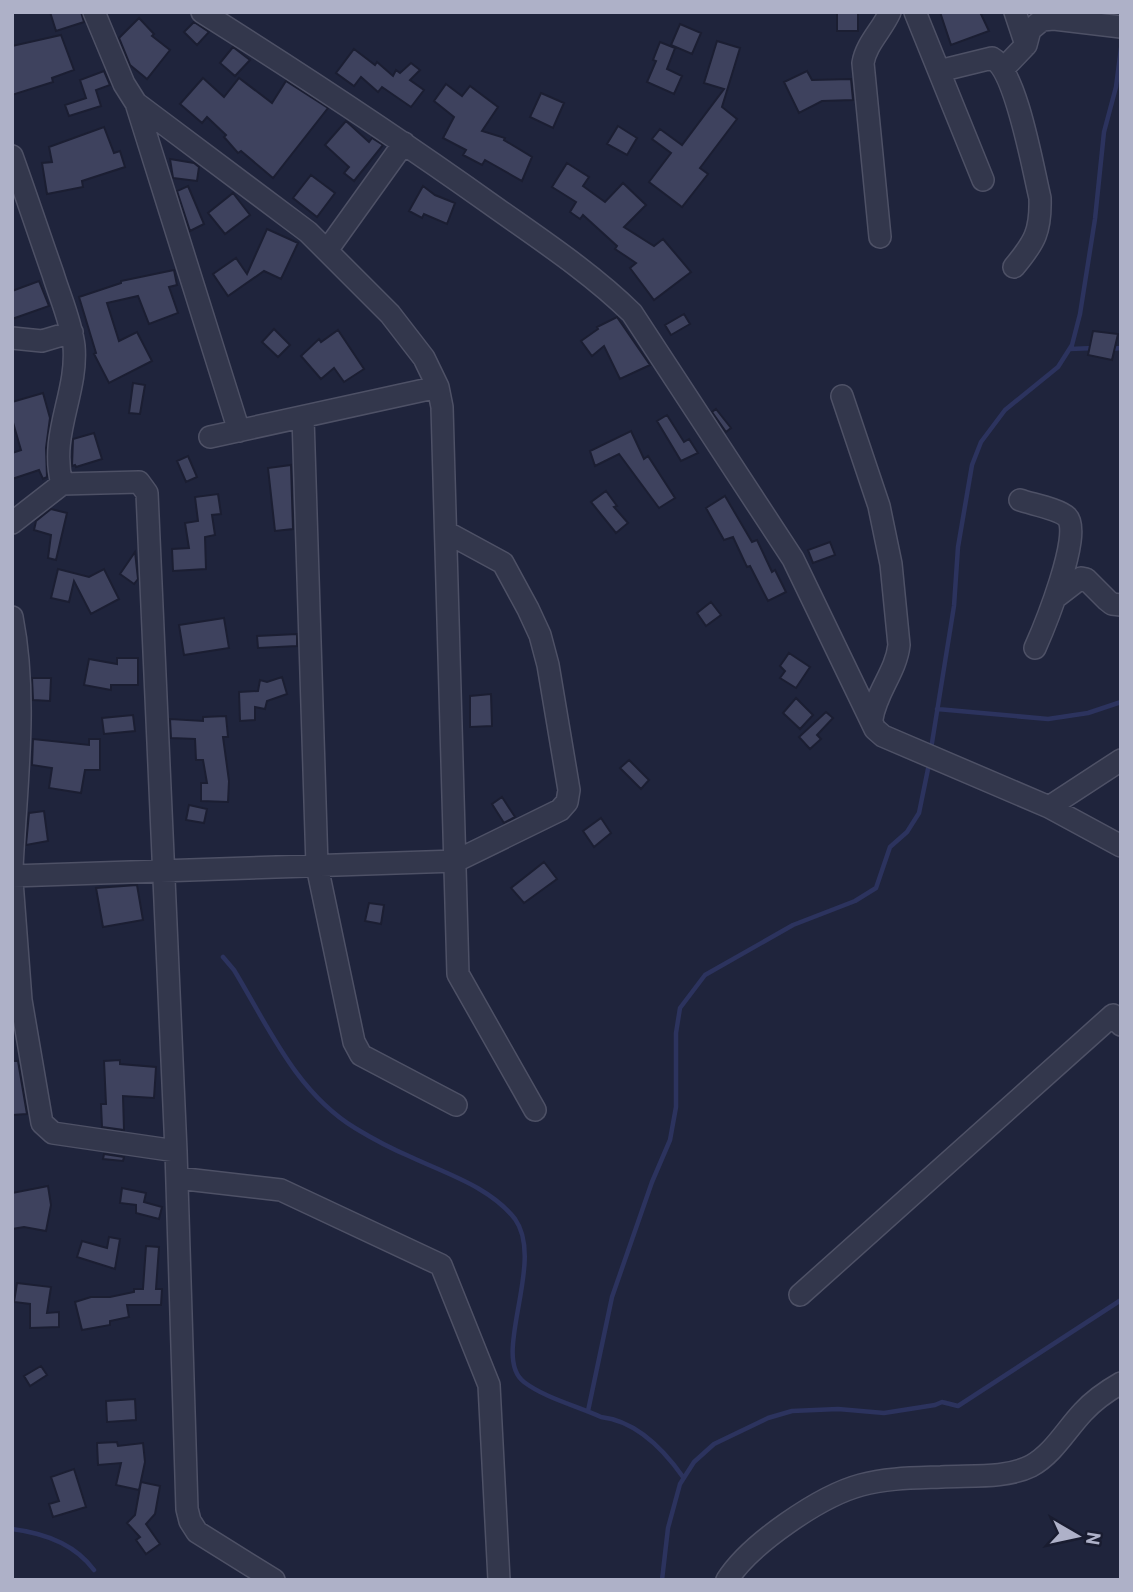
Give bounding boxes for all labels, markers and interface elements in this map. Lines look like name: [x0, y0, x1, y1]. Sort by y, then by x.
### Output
north arrow: [1042, 1501, 1112, 1571]
text: N: [1082, 1531, 1107, 1547]

